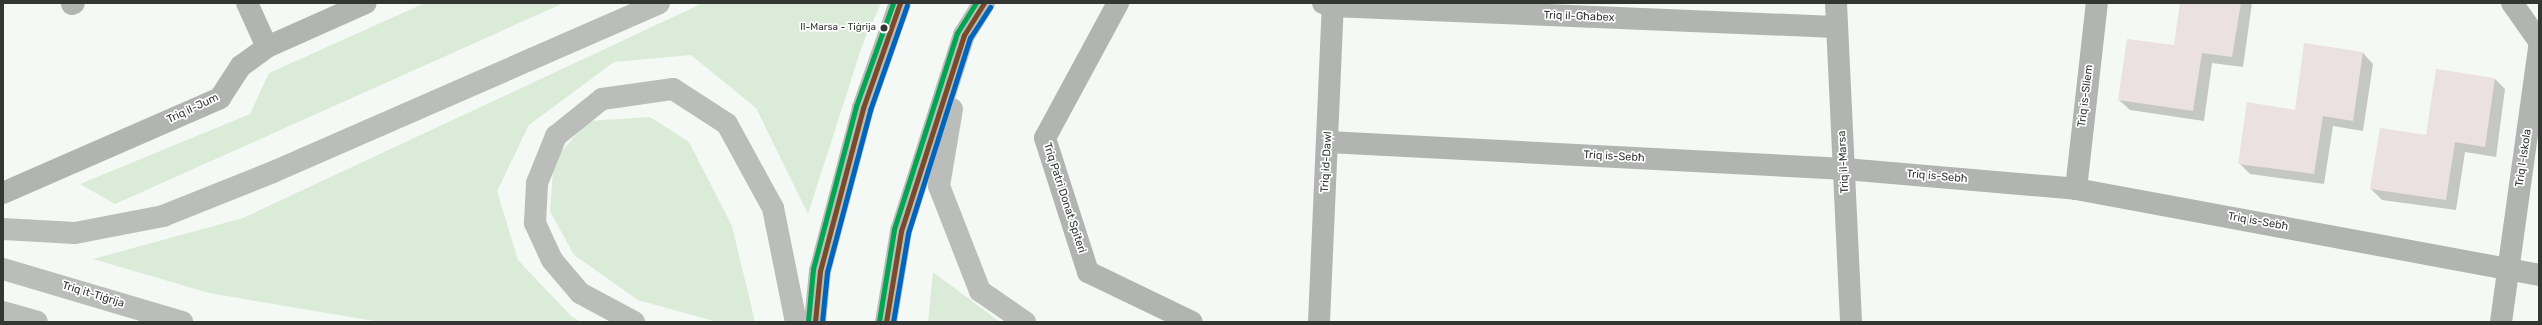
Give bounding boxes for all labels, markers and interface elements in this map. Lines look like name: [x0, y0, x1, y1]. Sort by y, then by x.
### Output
street label: Triq il-Għabex: [1543, 9, 1615, 25]
place label: Il-Marsa - Tiġrija: [800, 22, 876, 34]
marker: Il-Marsa - Tiġrija: [879, 23, 889, 33]
street label: Triq is-Sliem: [2076, 64, 2096, 128]
street label: Triq il-Jum: [165, 91, 221, 127]
street label: Triq l-Iskola: [2513, 128, 2535, 188]
street label: Triq il-Marsa: [1836, 130, 1852, 194]
street label: Triq id-Dawl: [1319, 131, 1335, 193]
street label: Triq Patri Donat Spiteri: [1040, 141, 1088, 255]
street label: Triq is-Sebħ: [1583, 149, 1645, 165]
street label: Triq is-Sebħ: [1906, 168, 1968, 186]
street label: Triq is-Sebħ: [2227, 210, 2289, 234]
street label: Triq it-Tiġrija: [60, 279, 126, 311]

